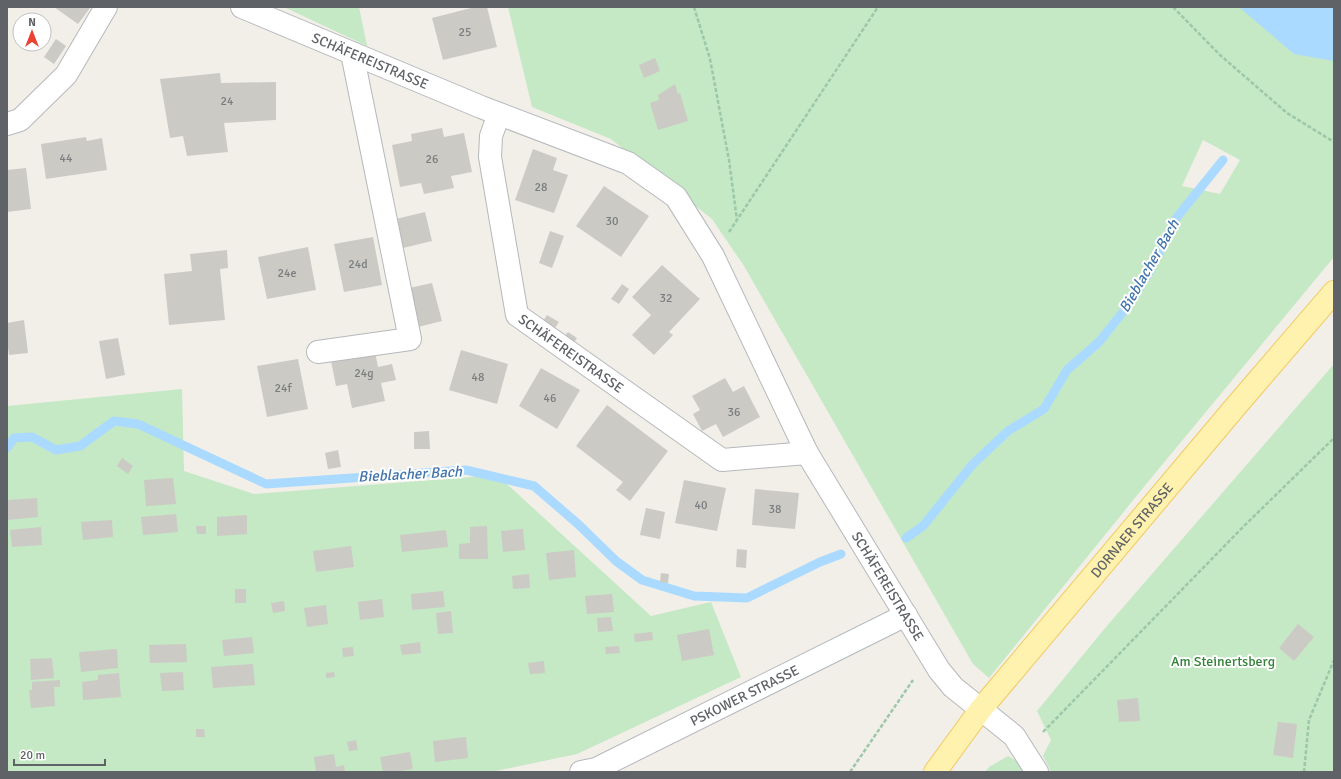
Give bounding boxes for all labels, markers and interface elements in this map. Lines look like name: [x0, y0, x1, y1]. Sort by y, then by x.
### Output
north arrow: [12, 12, 52, 52]
text: N: [28, 16, 36, 29]
house number: 25: [459, 25, 471, 40]
street label: SCHÄFEREISTRASSE: [309, 29, 431, 93]
house number: 24: [221, 94, 234, 109]
house number: 44: [60, 151, 73, 166]
house number: 26: [426, 152, 438, 167]
house number: 28: [535, 180, 547, 195]
house number: 30: [606, 214, 618, 229]
water label: Bieblacher Bach: [1115, 216, 1183, 316]
house number: 24d: [348, 257, 368, 272]
house number: 24e: [278, 266, 296, 281]
house number: 32: [660, 291, 672, 306]
street label: SCHÄFEREISTRASSE: [515, 311, 627, 397]
house number: 24g: [354, 366, 374, 381]
house number: 48: [472, 370, 484, 385]
house number: 24f: [275, 381, 292, 396]
house number: 46: [544, 391, 556, 406]
house number: 36: [728, 405, 740, 420]
water label: Bieblacher Bach: [358, 462, 463, 486]
street label: DORNAER STRASSE: [1087, 479, 1177, 581]
house number: 40: [695, 498, 707, 513]
house number: 38: [769, 502, 781, 517]
street label: SCHÄFEREISTRASSE: [848, 529, 927, 644]
park label: Am Steinertsberg: [1171, 653, 1275, 670]
street label: PSKOWER STRASSE: [687, 662, 802, 730]
scale bar: [14, 741, 105, 767]
text: 20 m: [20, 748, 45, 763]

